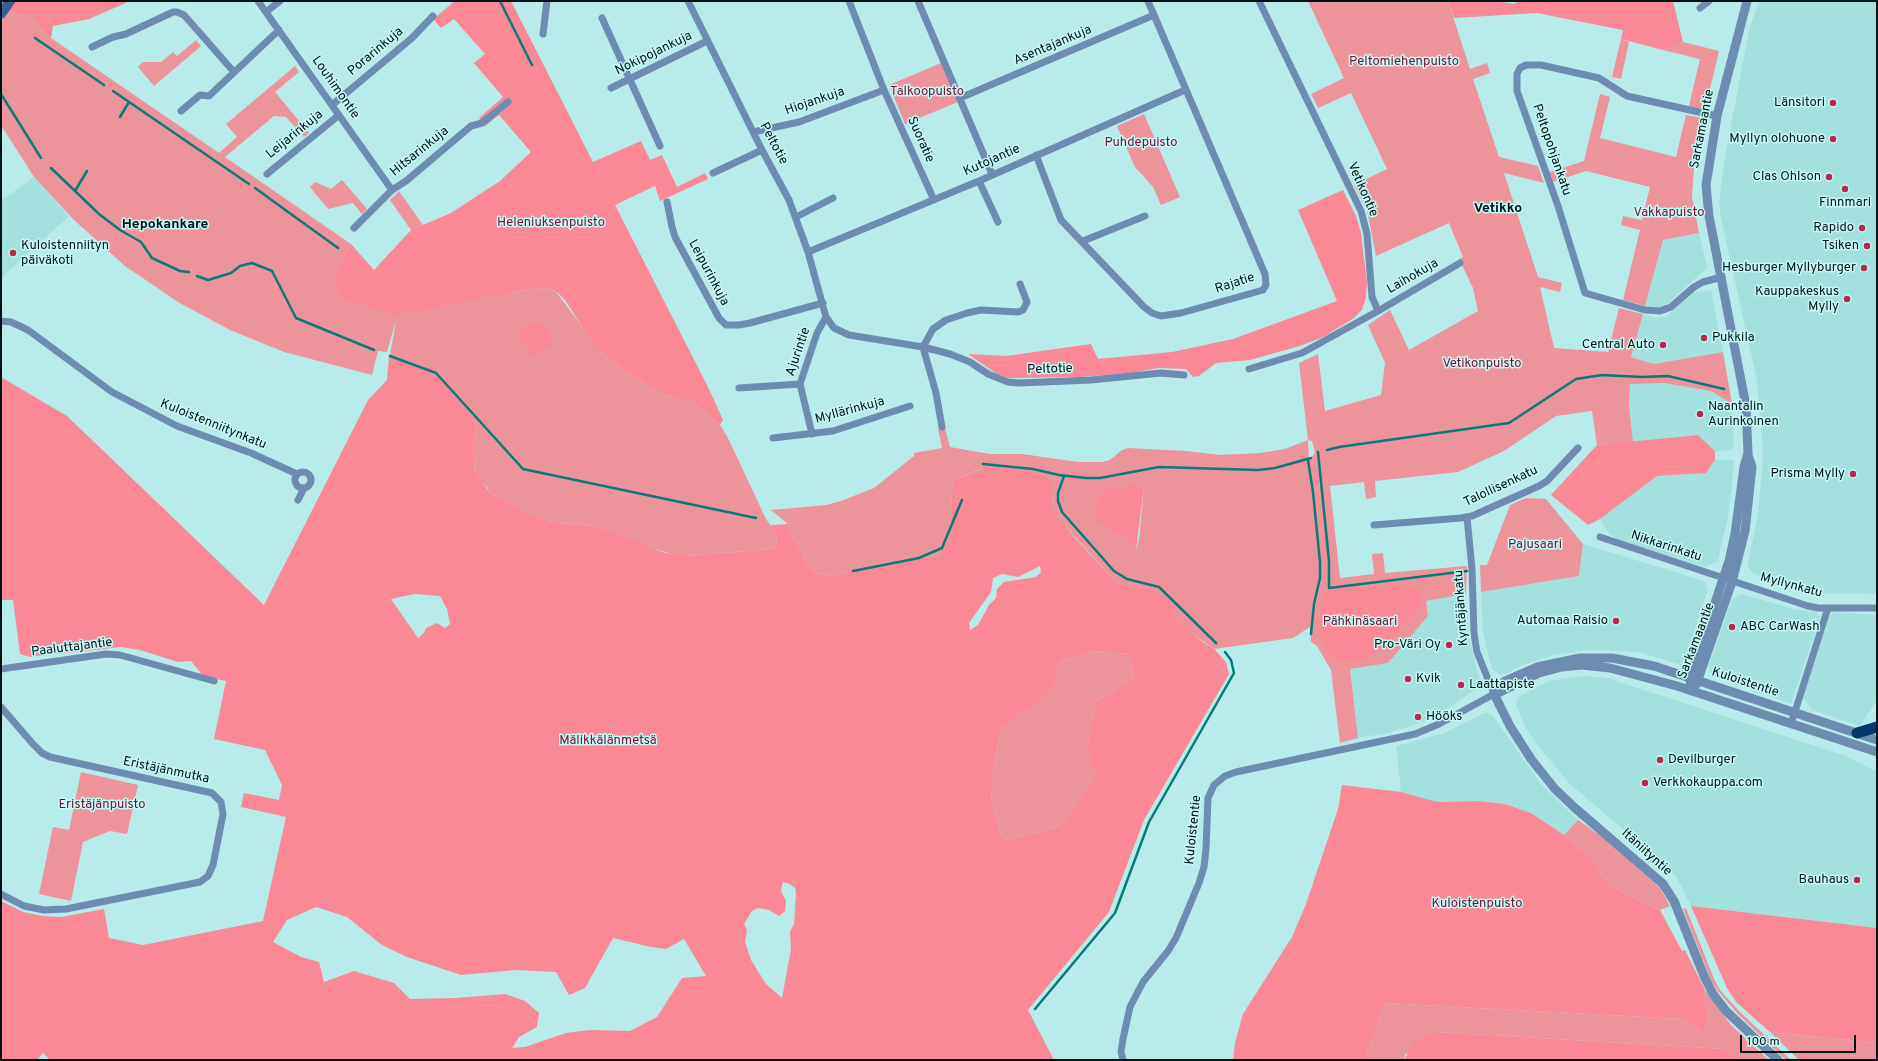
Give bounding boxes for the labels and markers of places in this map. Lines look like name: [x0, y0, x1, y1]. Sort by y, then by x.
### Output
place label: Länsitori: [1774, 95, 1825, 111]
marker: Länsitori: [1828, 98, 1838, 108]
place label: Myllyn olohuone: [1729, 131, 1825, 147]
marker: Myllyn olohuone: [1828, 134, 1838, 144]
place label: Clas Ohlson: [1753, 169, 1821, 185]
marker: Clas Ohlson: [1824, 172, 1834, 182]
marker: Finnmari: [1840, 184, 1850, 194]
place label: Finnmari: [1819, 195, 1871, 211]
place label: Rapido: [1813, 220, 1854, 236]
marker: Rapido: [1857, 223, 1867, 233]
place label: Kuloistenniityn päiväkoti: [21, 238, 109, 269]
place label: Tsiken: [1822, 238, 1859, 254]
marker: Tsiken: [1862, 241, 1872, 251]
marker: Kuloistenniityn päiväkoti: [8, 248, 18, 258]
place label: Hesburger Myllyburger: [1722, 260, 1856, 276]
marker: Hesburger Myllyburger: [1859, 263, 1869, 273]
place label: Kauppakeskus Mylly: [1755, 284, 1839, 315]
marker: Kauppakeskus Mylly: [1842, 294, 1852, 304]
place label: Pukkila: [1712, 330, 1755, 346]
marker: Pukkila: [1699, 333, 1709, 343]
place label: Central Auto: [1582, 337, 1655, 353]
marker: Central Auto: [1658, 340, 1668, 350]
place label: Naantalin Aurinkoinen: [1708, 399, 1779, 430]
marker: Naantalin Aurinkoinen: [1695, 409, 1705, 419]
place label: Prisma Mylly: [1770, 466, 1845, 482]
marker: Prisma Mylly: [1848, 469, 1858, 479]
place label: Automaa Raisio: [1517, 613, 1608, 629]
marker: Automaa Raisio: [1611, 616, 1621, 626]
place label: ABC CarWash: [1740, 619, 1820, 635]
marker: ABC CarWash: [1727, 622, 1737, 632]
place label: Pro-Väri Oy: [1374, 637, 1441, 653]
marker: Pro-Väri Oy: [1444, 640, 1454, 650]
place label: Kvik: [1416, 671, 1441, 687]
marker: Kvik: [1403, 674, 1413, 684]
place label: Laattapiste: [1469, 677, 1535, 693]
marker: Laattapiste: [1456, 680, 1466, 690]
place label: Hööks: [1426, 709, 1462, 725]
marker: Hööks: [1413, 712, 1423, 722]
place label: Devilburger: [1668, 752, 1736, 768]
marker: Devilburger: [1655, 755, 1665, 765]
place label: Verkkokauppa.com: [1653, 775, 1763, 791]
marker: Verkkokauppa.com: [1640, 778, 1650, 788]
place label: Bauhaus: [1799, 872, 1849, 888]
marker: Bauhaus: [1852, 875, 1862, 885]

